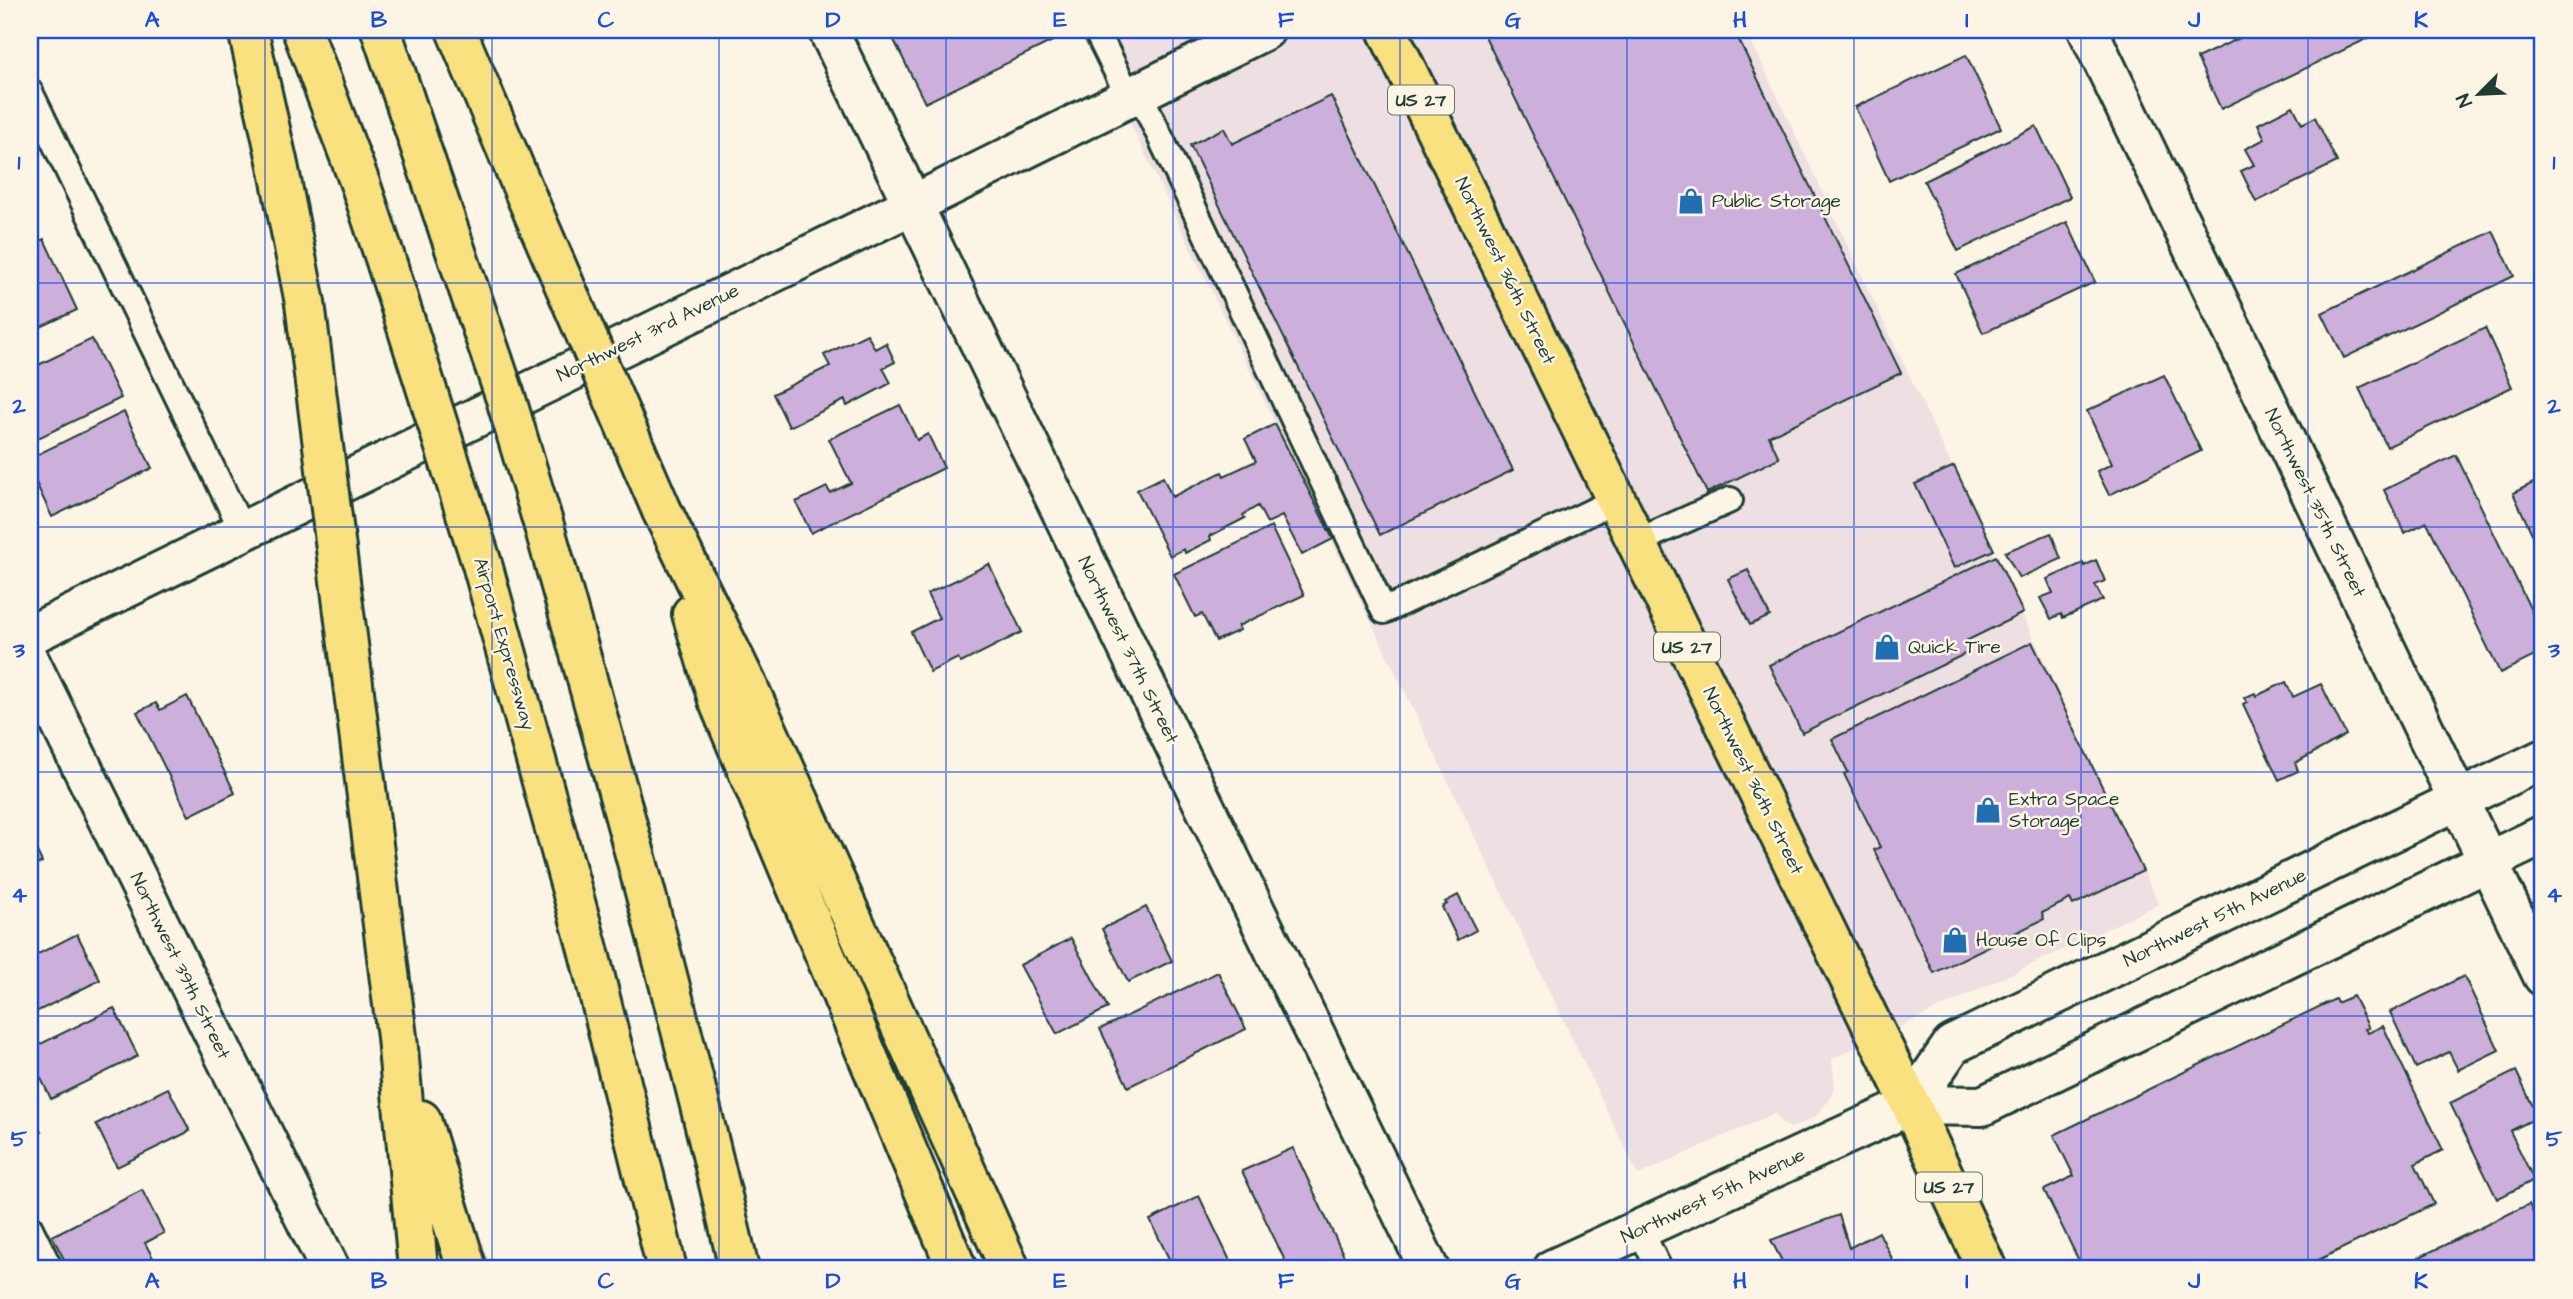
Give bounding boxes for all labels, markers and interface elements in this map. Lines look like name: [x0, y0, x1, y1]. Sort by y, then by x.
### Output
text: A: [145, 4, 160, 36]
text: B: [371, 4, 388, 36]
text: C: [598, 4, 615, 36]
text: D: [826, 4, 841, 36]
text: E: [1053, 4, 1067, 36]
text: F: [1278, 4, 1295, 36]
text: G: [1505, 4, 1521, 36]
text: H: [1733, 4, 1747, 36]
text: I: [1965, 4, 1969, 36]
text: J: [2187, 4, 2201, 36]
text: K: [2414, 4, 2429, 36]
north arrow: [2444, 60, 2514, 130]
road number: US 27: [1388, 86, 1454, 114]
text: N: [2450, 89, 2480, 111]
text: 1: [18, 146, 21, 178]
text: 1: [2553, 146, 2556, 178]
street label: Northwest 36th Street: [1448, 173, 1562, 370]
shop icon: Public Storage: [1676, 186, 1706, 216]
place label: Public Storage: [1712, 188, 1841, 216]
street label: Northwest 3rd Avenue: [552, 277, 744, 389]
text: 2: [11, 390, 26, 422]
text: 2: [2546, 390, 2561, 422]
street label: Northwest 35th Street: [2257, 404, 2373, 602]
street label: Northwest 37th Street: [1071, 552, 1185, 748]
street label: Airport Expressway: [465, 554, 542, 734]
road number: US 27: [1654, 632, 1720, 662]
shop icon: Quick Tire: [1872, 632, 1902, 662]
text: 3: [12, 634, 25, 666]
place label: Quick Tire: [1908, 634, 2001, 661]
text: 3: [2547, 634, 2560, 666]
street label: Northwest 36th Street: [1696, 683, 1810, 880]
place label: Extra Space Storage: [2009, 786, 2119, 836]
shop icon: Extra Space Storage: [1973, 795, 2003, 825]
street label: Northwest 5th Avenue: [2119, 862, 2311, 974]
street label: Northwest 39th Street: [123, 868, 237, 1064]
text: 4: [11, 879, 27, 911]
text: 4: [2546, 879, 2562, 911]
shop icon: House Of Clips: [1940, 925, 1970, 955]
place label: House Of Clips: [1976, 927, 2106, 954]
text: 5: [11, 1123, 28, 1155]
text: 5: [2546, 1123, 2563, 1155]
street label: Northwest 5th Avenue: [1616, 1141, 1810, 1251]
road number: US 27: [1916, 1172, 1982, 1202]
text: A: [145, 1265, 160, 1297]
text: B: [371, 1265, 388, 1297]
text: C: [598, 1265, 615, 1297]
text: D: [826, 1265, 841, 1297]
text: E: [1053, 1265, 1067, 1297]
text: F: [1278, 1265, 1295, 1297]
text: G: [1505, 1265, 1521, 1297]
text: H: [1733, 1265, 1747, 1297]
text: I: [1965, 1265, 1969, 1297]
text: J: [2187, 1265, 2201, 1297]
text: K: [2414, 1265, 2429, 1297]

